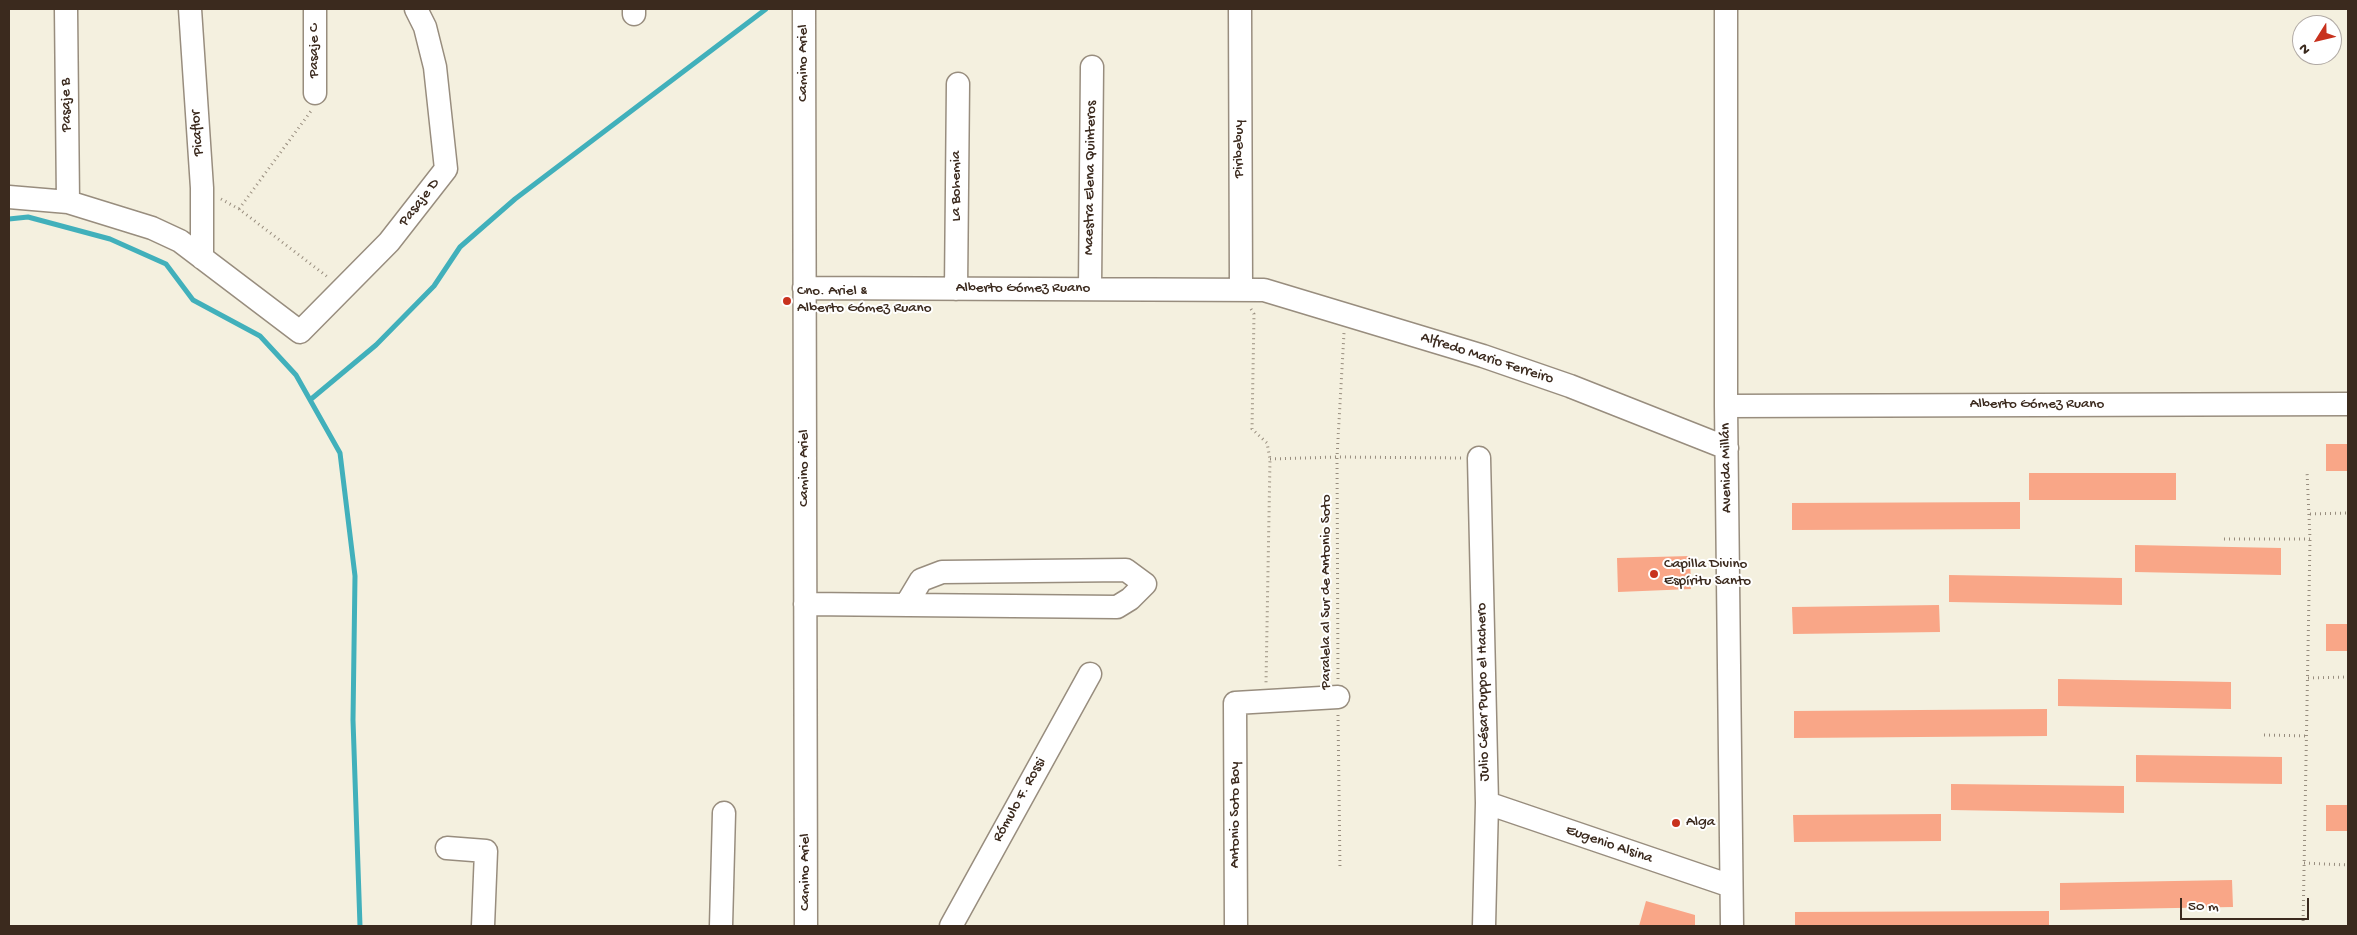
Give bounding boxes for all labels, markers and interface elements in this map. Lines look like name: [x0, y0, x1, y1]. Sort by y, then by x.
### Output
north arrow: [2292, 15, 2342, 65]
street label: Pasaje C: [306, 24, 324, 78]
street label: Camino Ariel: [795, 24, 813, 102]
text: N: [2296, 40, 2315, 57]
street label: Pasaje B: [58, 78, 76, 132]
street label: Maestra Elena Quinteros: [1081, 101, 1101, 255]
street label: Picaflor: [187, 109, 209, 157]
street label: Piribebuy: [1231, 120, 1249, 178]
street label: La Bohemia: [948, 151, 966, 221]
street label: Pasaje D: [396, 175, 444, 231]
street label: Alberto Gómez Ruano: [956, 280, 1090, 298]
place label: Cno. Ariel & Alberto Gómez Ruano: [797, 283, 932, 318]
marker: Cno. Ariel & Alberto Gómez Ruano: [781, 295, 793, 307]
street label: Alfredo Mario Ferreiro: [1418, 329, 1556, 389]
street label: Alberto Gómez Ruano: [1970, 396, 2104, 414]
street label: Avenida Millán: [1717, 423, 1737, 513]
street label: Camino Ariel: [796, 429, 814, 507]
street label: Paralela al Sur de Antonio Soto: [1318, 495, 1336, 689]
place label: Capilla Divino Espíritu Santo: [1664, 556, 1751, 591]
marker: Capilla Divino Espíritu Santo: [1648, 568, 1660, 580]
street label: Julio César Puppo el Hachero: [1473, 603, 1495, 781]
street label: Rómulo F. Rossi: [989, 755, 1051, 845]
street label: Antonio Soto Boy: [1227, 762, 1245, 868]
place label: Alga: [1686, 814, 1715, 832]
marker: Alga: [1670, 817, 1682, 829]
street label: Eugenio Alsina: [1563, 822, 1655, 868]
street label: Camino Ariel: [797, 833, 815, 911]
scale bar: [2182, 888, 2311, 920]
text: 50 m: [2188, 898, 2219, 916]

